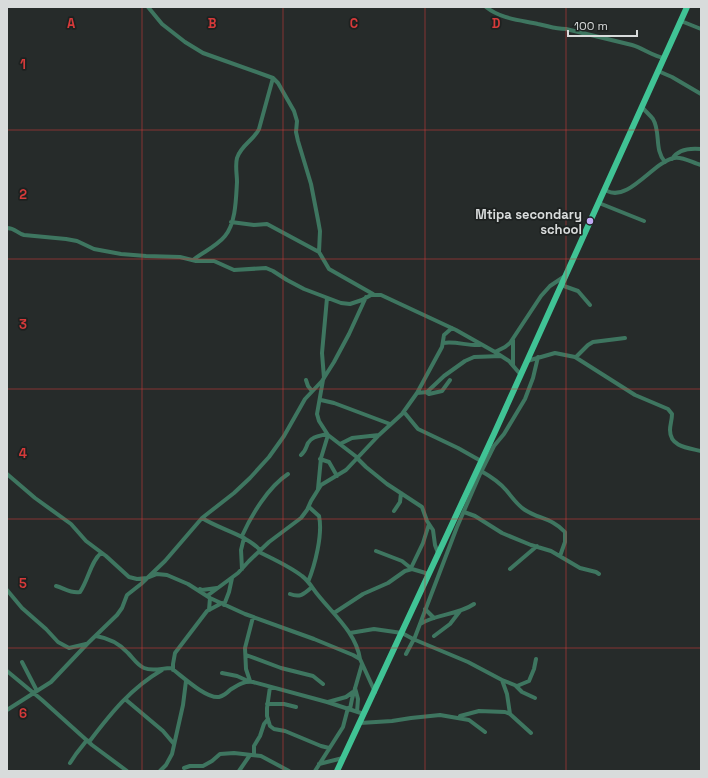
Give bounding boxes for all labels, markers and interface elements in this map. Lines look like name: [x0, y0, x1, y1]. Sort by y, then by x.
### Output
scale bar: [568, 12, 637, 38]
text: A: [67, 15, 76, 32]
text: B: [208, 15, 217, 32]
text: C: [350, 15, 358, 32]
text: D: [492, 15, 501, 32]
text: 100 m: [574, 18, 608, 34]
text: 1: [20, 56, 26, 73]
text: 2: [19, 186, 27, 203]
place label: Mtipa secondary school: [475, 206, 582, 238]
marker: Mtipa secondary school: [585, 216, 595, 226]
text: 3: [19, 316, 27, 333]
text: 4: [19, 445, 27, 462]
text: 5: [19, 575, 27, 592]
text: 6: [19, 705, 27, 722]

